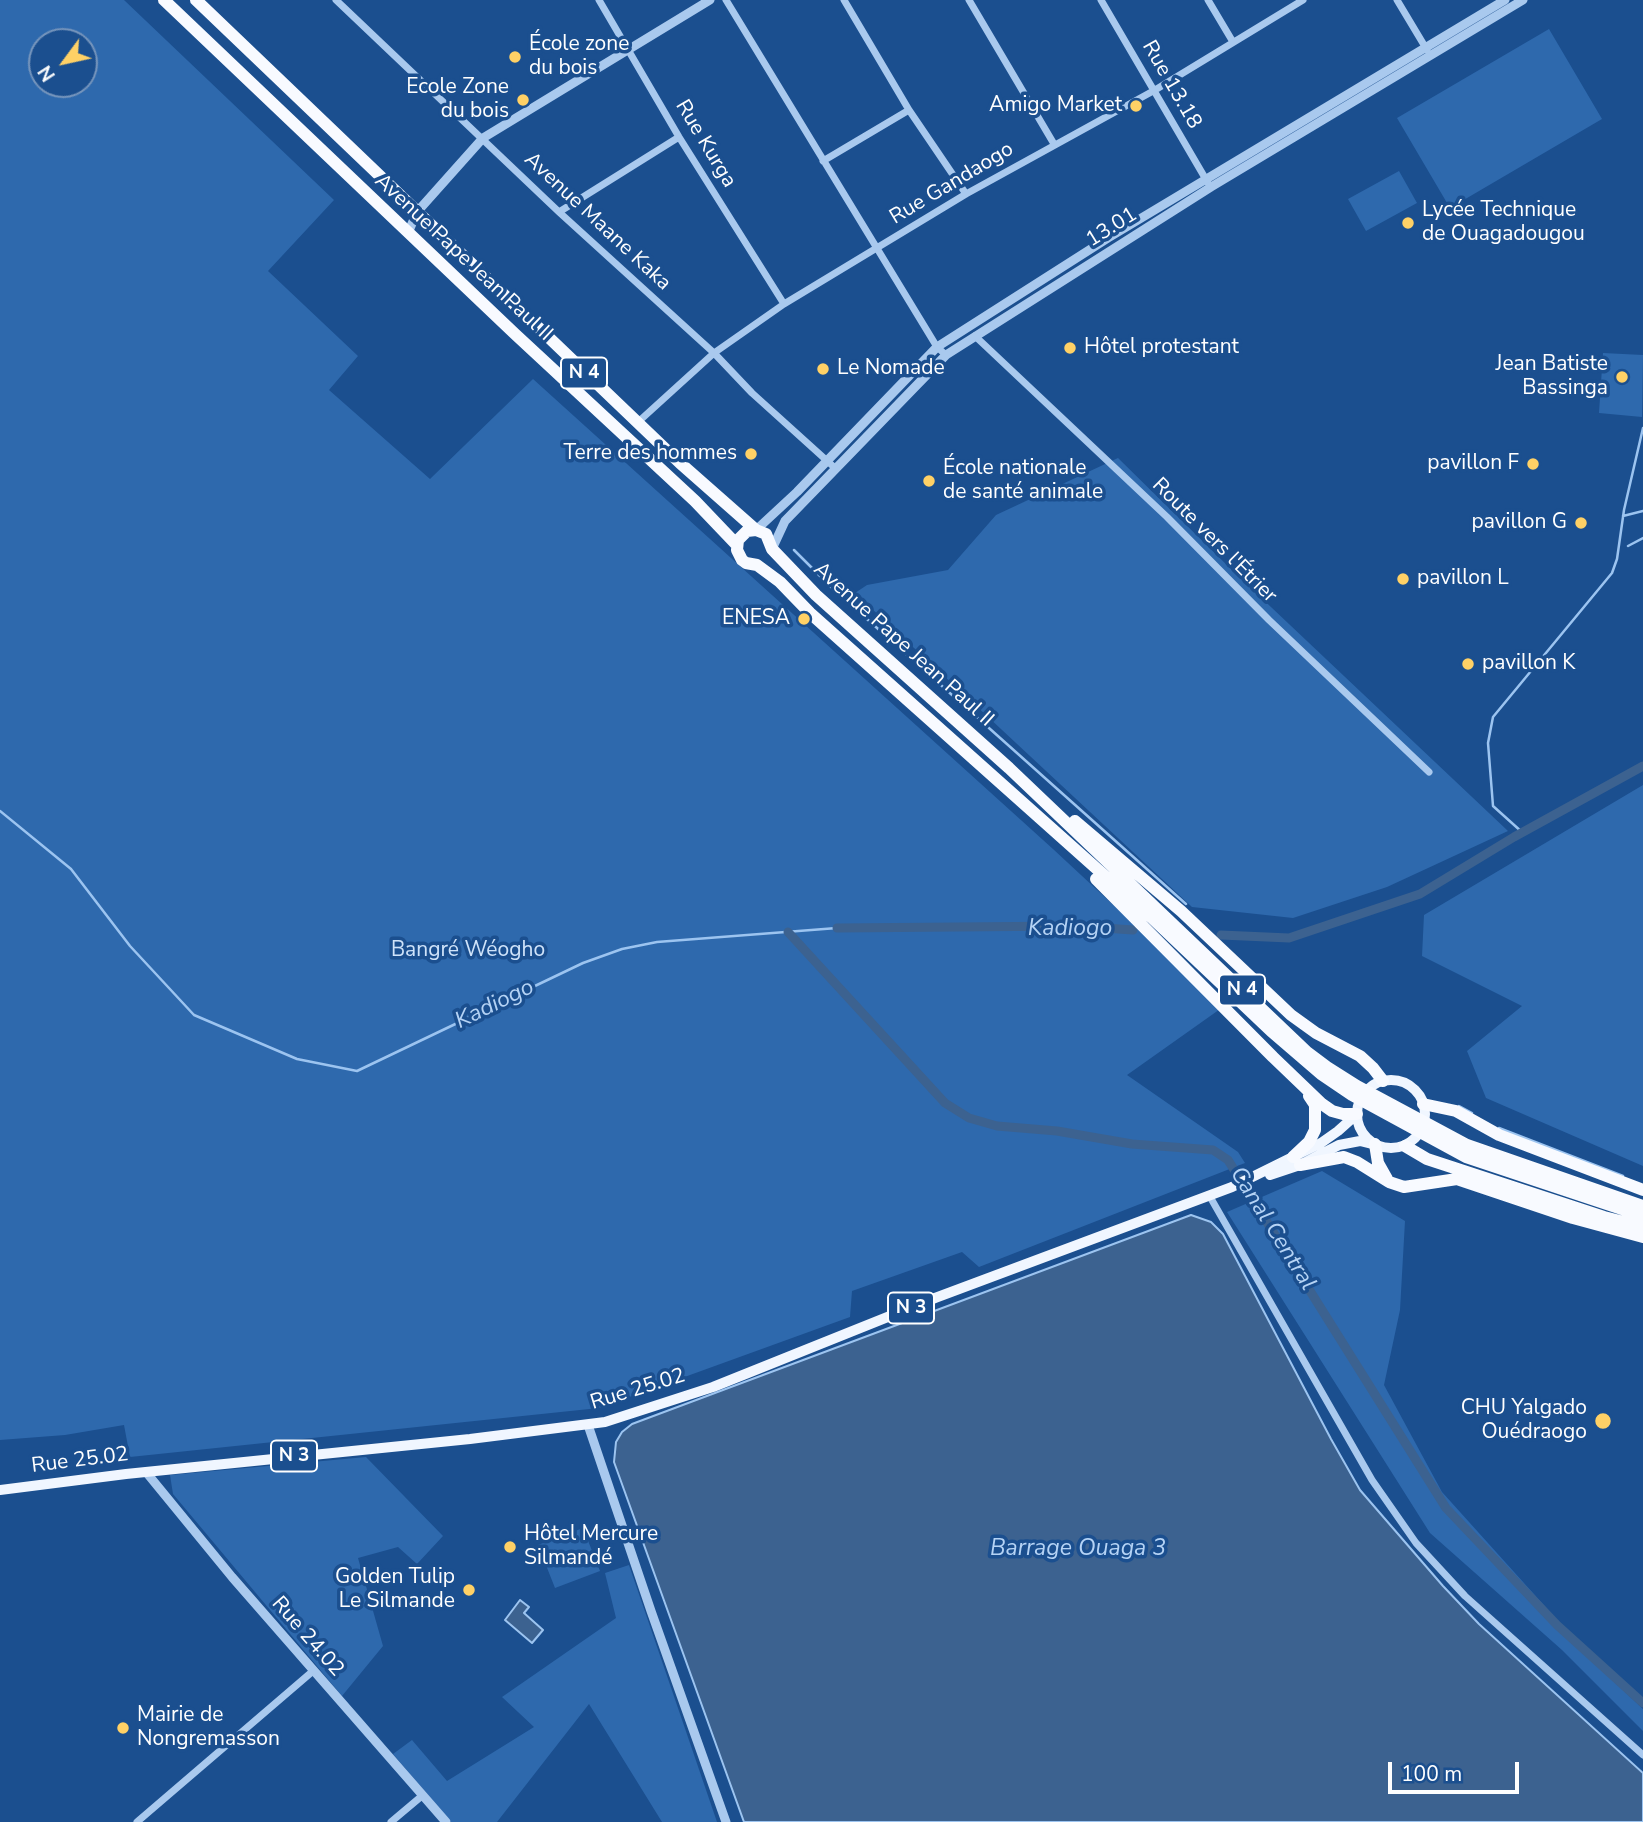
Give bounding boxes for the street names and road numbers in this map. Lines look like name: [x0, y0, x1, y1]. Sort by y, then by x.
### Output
street label: Rue 13.18: [1136, 36, 1206, 134]
street label: Rue Kurga: [669, 96, 741, 192]
street label: Rue Gandaogo: [886, 137, 1018, 231]
street label: Avenue Maane Kaka: [518, 148, 676, 296]
street label: Avenue Pape Jean Paul II: [369, 169, 557, 347]
street label: 13.01: [1082, 203, 1142, 253]
road number: N 4: [561, 358, 607, 388]
street label: Route vers l'Étrier: [1146, 473, 1282, 609]
street label: Avenue Pape Jean Paul II: [808, 557, 998, 733]
road number: N 4: [1219, 974, 1265, 1006]
road number: N 3: [888, 1292, 934, 1324]
street label: Rue 25.02: [588, 1364, 688, 1416]
road number: N 3: [271, 1440, 317, 1472]
street label: Rue 25.02: [30, 1443, 130, 1479]
street label: Rue 24.02: [265, 1592, 349, 1682]

